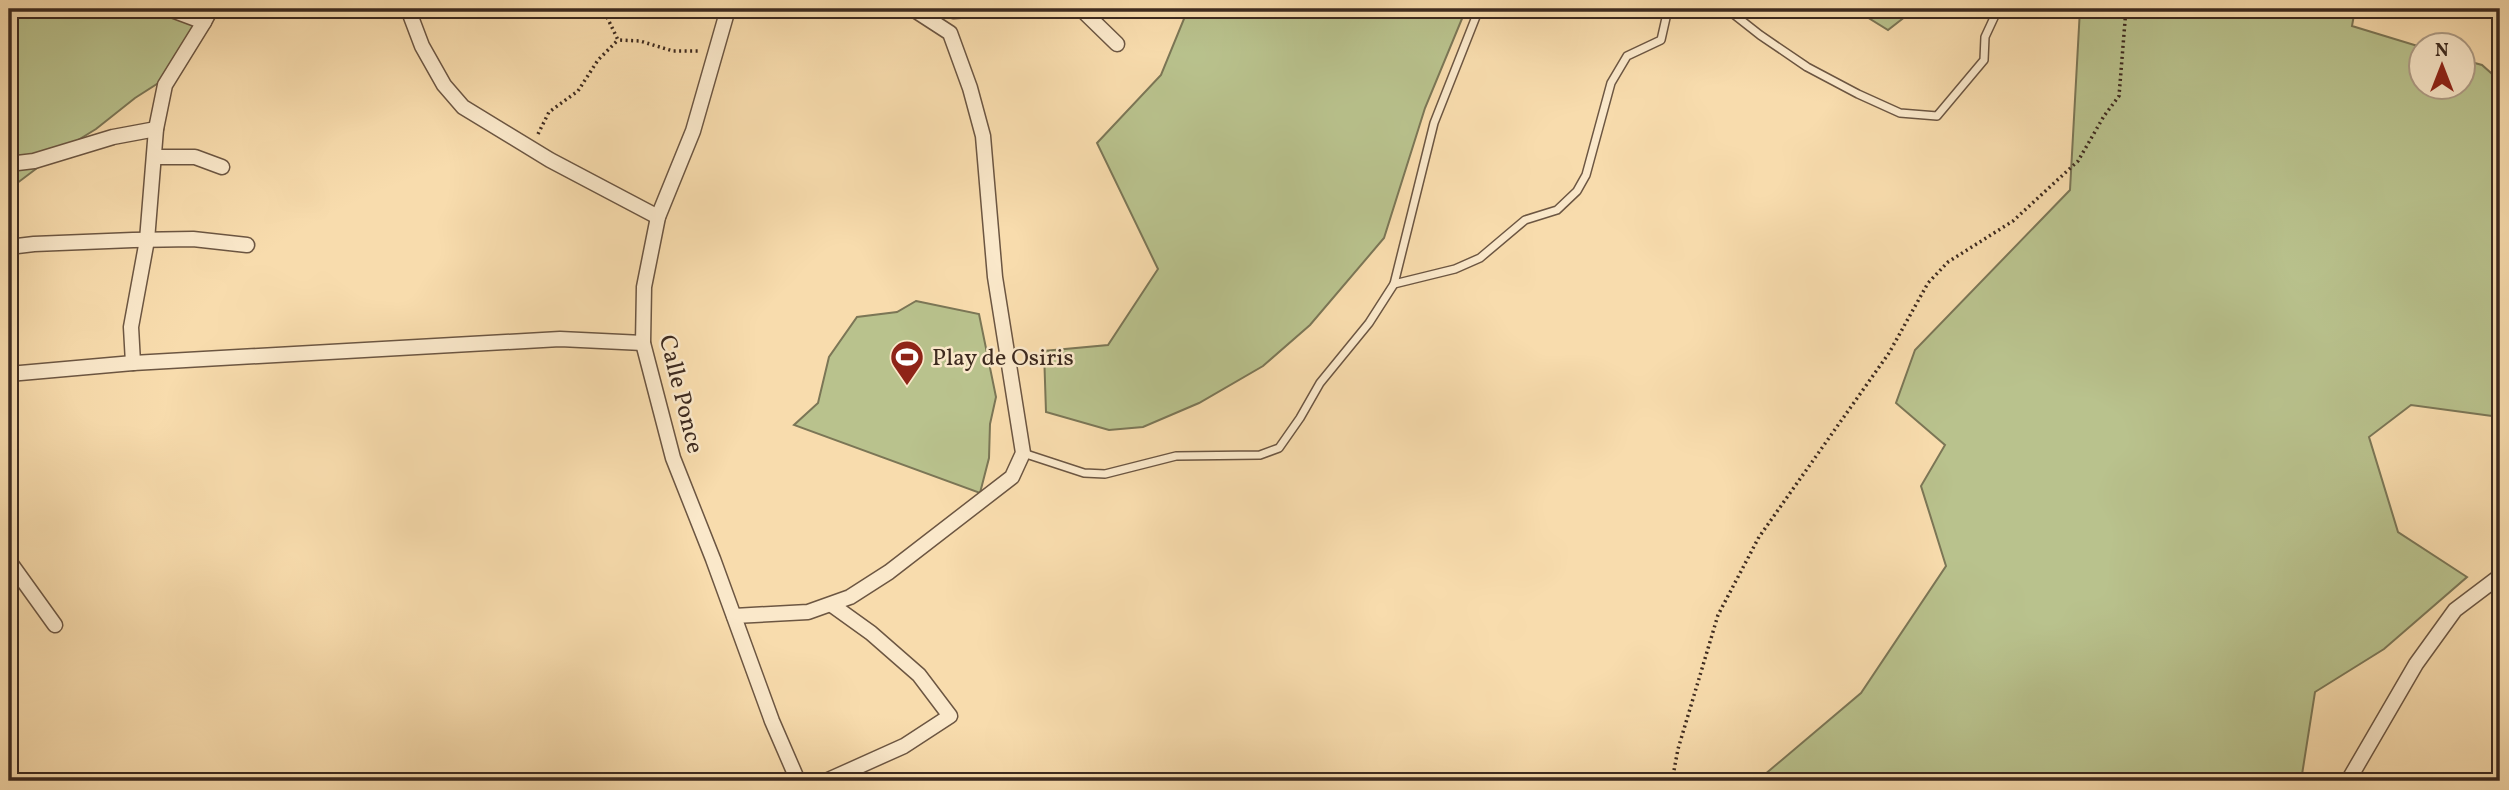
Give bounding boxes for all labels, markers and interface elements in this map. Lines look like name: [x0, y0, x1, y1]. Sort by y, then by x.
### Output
north arrow: [2408, 32, 2478, 102]
text: N: [2435, 38, 2449, 64]
street label: Calle Ponce: [649, 332, 711, 457]
sports icon: Play de Osiris: [888, 338, 926, 387]
place label: Play de Osiris: [932, 342, 1074, 376]

